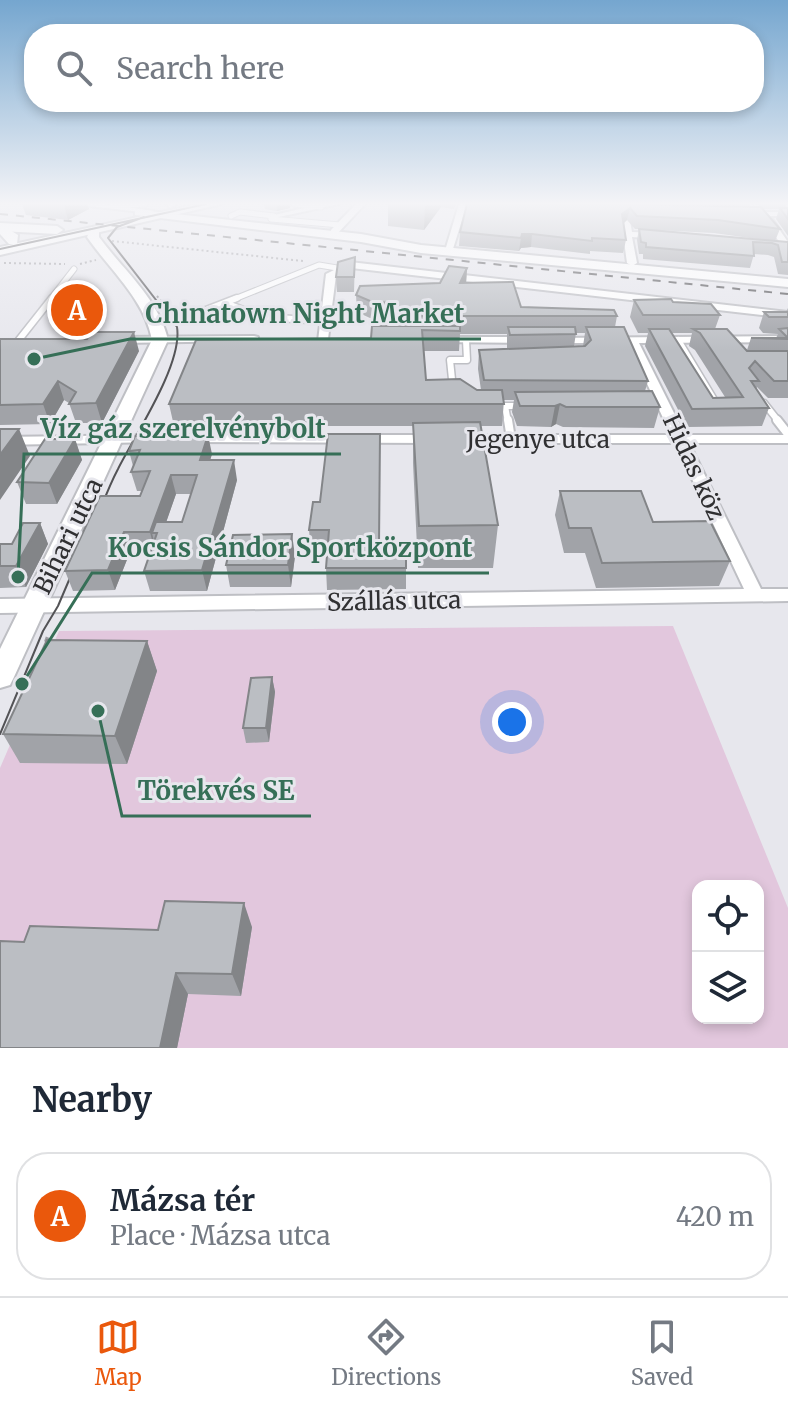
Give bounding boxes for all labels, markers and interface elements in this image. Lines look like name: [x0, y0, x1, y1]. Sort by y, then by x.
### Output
search box: [24, 24, 764, 112]
icon: search: [52, 46, 96, 90]
text: Search here: [116, 49, 284, 87]
pin: A: [51, 280, 103, 340]
callout: Chinatown Night Market: [130, 289, 481, 339]
text: Chinatown Night Market: [146, 297, 465, 330]
callout: Víz gáz szerelvénybolt: [24, 404, 341, 454]
street label: Hidas köz: [656, 409, 732, 525]
text: Víz gáz szerelvénybolt: [39, 412, 326, 445]
street label: Jegenye utca: [465, 424, 610, 455]
street label: Bihari utca: [27, 473, 109, 599]
callout: Kocsis Sándor Sportközpont: [92, 523, 489, 573]
text: Kocsis Sándor Sportközpont: [108, 531, 473, 564]
street label: Szállás utca: [327, 584, 462, 618]
your location: [492, 702, 532, 742]
callout: Törekvés SE: [122, 766, 311, 816]
text: Törekvés SE: [137, 774, 295, 807]
map controls: [692, 880, 764, 1024]
button: locate: [692, 880, 764, 952]
button: layers: [692, 952, 764, 1024]
text: Nearby: [32, 1079, 152, 1121]
text: Mázsa tér: [110, 1181, 255, 1219]
text: A: [51, 1200, 69, 1233]
text: 420 m: [676, 1200, 754, 1233]
text: Place · Mázsa utca: [110, 1219, 330, 1252]
tab: Map: [95, 1315, 142, 1391]
tab: Directions: [331, 1315, 441, 1391]
tab: Saved: [631, 1315, 693, 1391]

